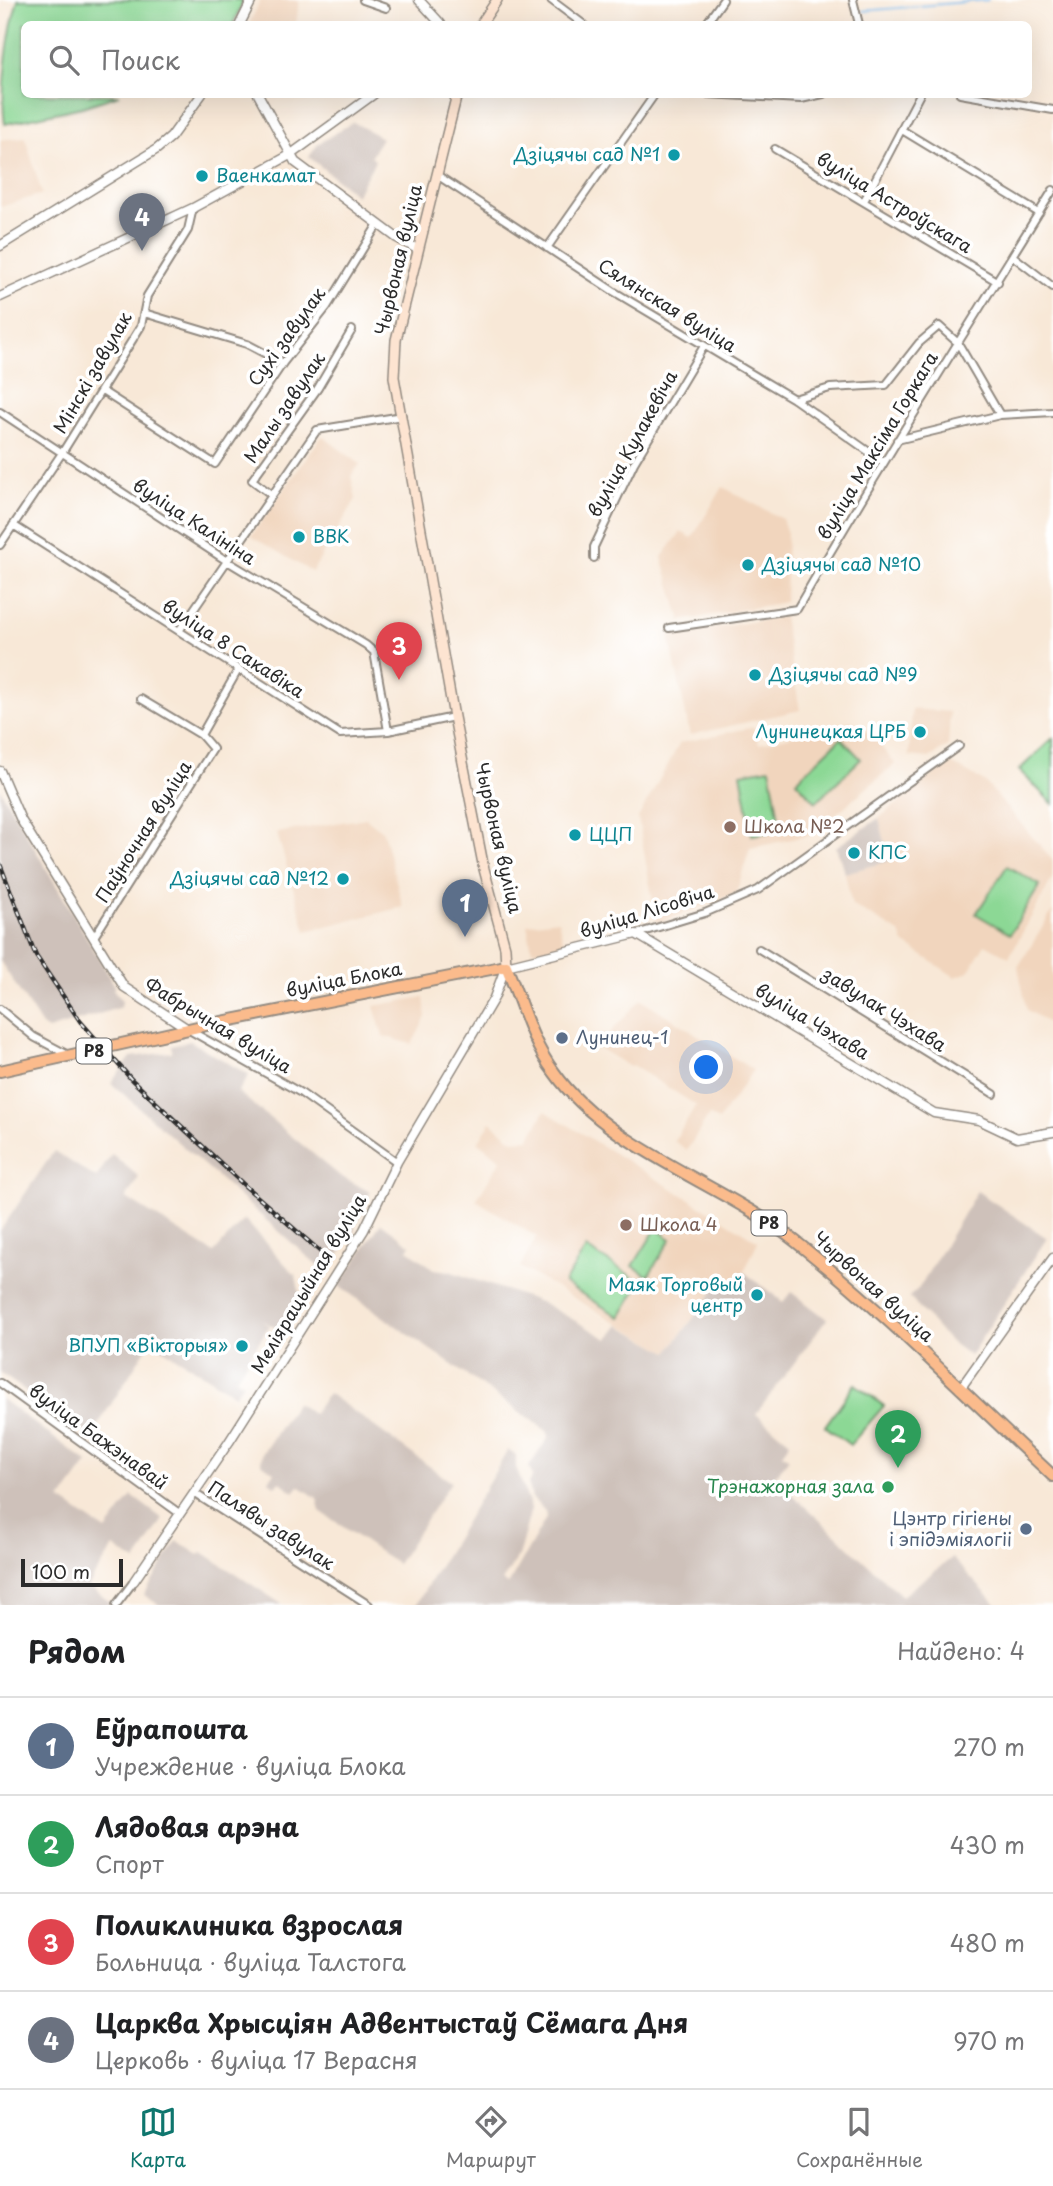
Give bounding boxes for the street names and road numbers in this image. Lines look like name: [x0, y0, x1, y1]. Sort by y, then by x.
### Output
street label: вуліца Астроўскага: [812, 144, 978, 259]
street label: Чырвоная вуліца: [367, 181, 428, 338]
street label: Сялянская вуліца: [593, 251, 742, 358]
street label: Сухі завулак: [241, 281, 331, 391]
street label: Мінскі завулак: [46, 306, 138, 438]
street label: Малы завулак: [237, 346, 331, 468]
street label: вуліца Максіма Горкага: [810, 346, 944, 544]
street label: вуліца Кулакевіча: [580, 365, 683, 522]
street label: вуліца Калініна: [128, 471, 262, 571]
street label: вуліца 8 Сакавіка: [157, 592, 311, 704]
street label: Паўночная вуліца: [88, 755, 197, 908]
street label: Чырвоная вуліца: [469, 759, 530, 916]
street label: вуліца Лісовіча: [576, 877, 717, 944]
street label: вуліца Блока: [283, 954, 405, 1003]
street label: завулак Чэхава: [817, 959, 953, 1058]
street label: Фабрычная вуліца: [140, 970, 297, 1079]
street label: вуліца Чэхава: [750, 976, 876, 1066]
road number: Р8: [76, 1038, 112, 1064]
street label: Меліярацыйная вуліца: [243, 1188, 372, 1378]
road number: Р8: [752, 1210, 786, 1236]
street label: Чырвоная вуліца: [808, 1224, 940, 1348]
street label: вуліца Бажэнавай: [24, 1376, 174, 1495]
street label: Палявы завулак: [203, 1474, 341, 1576]

